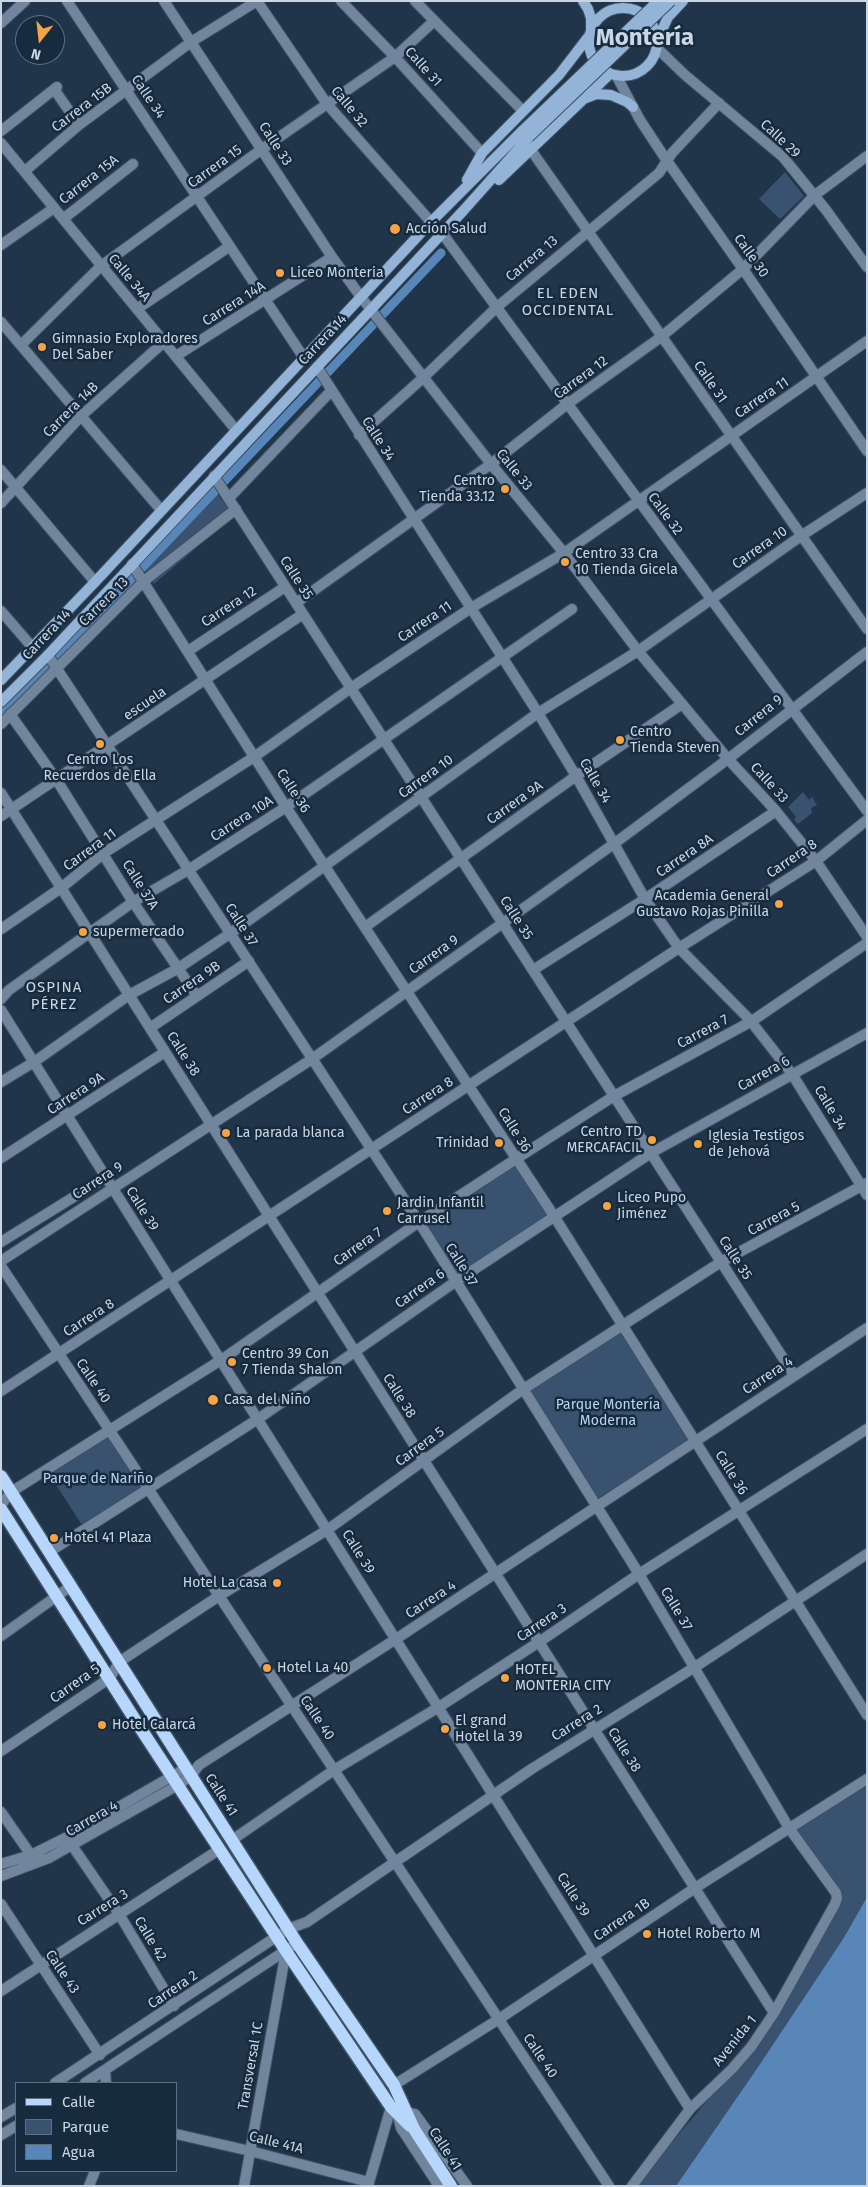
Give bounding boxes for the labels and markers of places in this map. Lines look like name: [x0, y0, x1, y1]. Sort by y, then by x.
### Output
place label: Acción Salud: [406, 221, 487, 237]
marker: Acción Salud: [388, 222, 402, 236]
place label: Liceo Monteria: [290, 265, 384, 281]
marker: Liceo Monteria: [274, 267, 286, 279]
place label: Gimnasio Exploradores Del Saber: [52, 331, 198, 364]
marker: Gimnasio Exploradores Del Saber: [36, 341, 48, 353]
place label: Centro Tienda 33.12: [419, 473, 495, 506]
marker: Centro Tienda 33.12: [499, 483, 511, 495]
place label: Centro 33 Cra 10 Tienda Gicela: [575, 546, 678, 578]
marker: Centro 33 Cra 10 Tienda Gicela: [559, 556, 571, 568]
place label: Centro Tienda Steven: [630, 724, 719, 756]
marker: Centro Tienda Steven: [614, 734, 626, 746]
marker: Centro Los Recuerdos de Ella: [94, 738, 106, 750]
place label: Centro Los Recuerdos de Ella: [44, 752, 156, 784]
place label: Academia General Gustavo Rojas Pinilla: [636, 888, 769, 920]
marker: Academia General Gustavo Rojas Pinilla: [773, 898, 785, 910]
place label: supermercado: [93, 924, 184, 940]
marker: supermercado: [77, 926, 89, 938]
place label: Centro TD MERCAFACIL: [566, 1124, 642, 1156]
place label: La parada blanca: [236, 1125, 345, 1141]
marker: La parada blanca: [220, 1127, 232, 1139]
place label: Iglesia Testigos de Jehová: [708, 1128, 804, 1160]
marker: Centro TD MERCAFACIL: [646, 1134, 658, 1146]
place label: Trinidad: [436, 1135, 489, 1151]
marker: Trinidad: [493, 1137, 505, 1149]
marker: Iglesia Testigos de Jehová: [692, 1138, 704, 1150]
place label: Liceo Pupo Jiménez: [617, 1190, 686, 1222]
place label: Jardin Infantil Carrusel: [397, 1195, 484, 1228]
marker: Liceo Pupo Jiménez: [601, 1200, 613, 1212]
marker: Jardin Infantil Carrusel: [381, 1205, 393, 1217]
place label: Centro 39 Con 7 Tienda Shalon: [242, 1346, 342, 1378]
marker: Centro 39 Con 7 Tienda Shalon: [226, 1356, 238, 1368]
place label: Casa del Niño: [224, 1392, 311, 1408]
marker: Casa del Niño: [206, 1393, 220, 1407]
place label: Hotel 41 Plaza: [64, 1530, 152, 1546]
marker: Hotel 41 Plaza: [48, 1532, 60, 1544]
place label: Hotel La casa: [183, 1575, 267, 1591]
marker: Hotel La casa: [271, 1577, 283, 1589]
place label: Hotel La 40: [277, 1660, 348, 1676]
marker: Hotel La 40: [261, 1662, 273, 1674]
place label: HOTEL MONTERIA CITY: [515, 1662, 611, 1694]
marker: HOTEL MONTERIA CITY: [499, 1672, 511, 1684]
place label: El grand Hotel la 39: [455, 1713, 523, 1745]
place label: Hotel Calarcá: [112, 1717, 196, 1733]
marker: Hotel Calarcá: [96, 1719, 108, 1731]
marker: El grand Hotel la 39: [439, 1723, 451, 1735]
place label: Hotel Roberto M: [657, 1926, 760, 1942]
marker: Hotel Roberto M: [641, 1928, 653, 1940]

